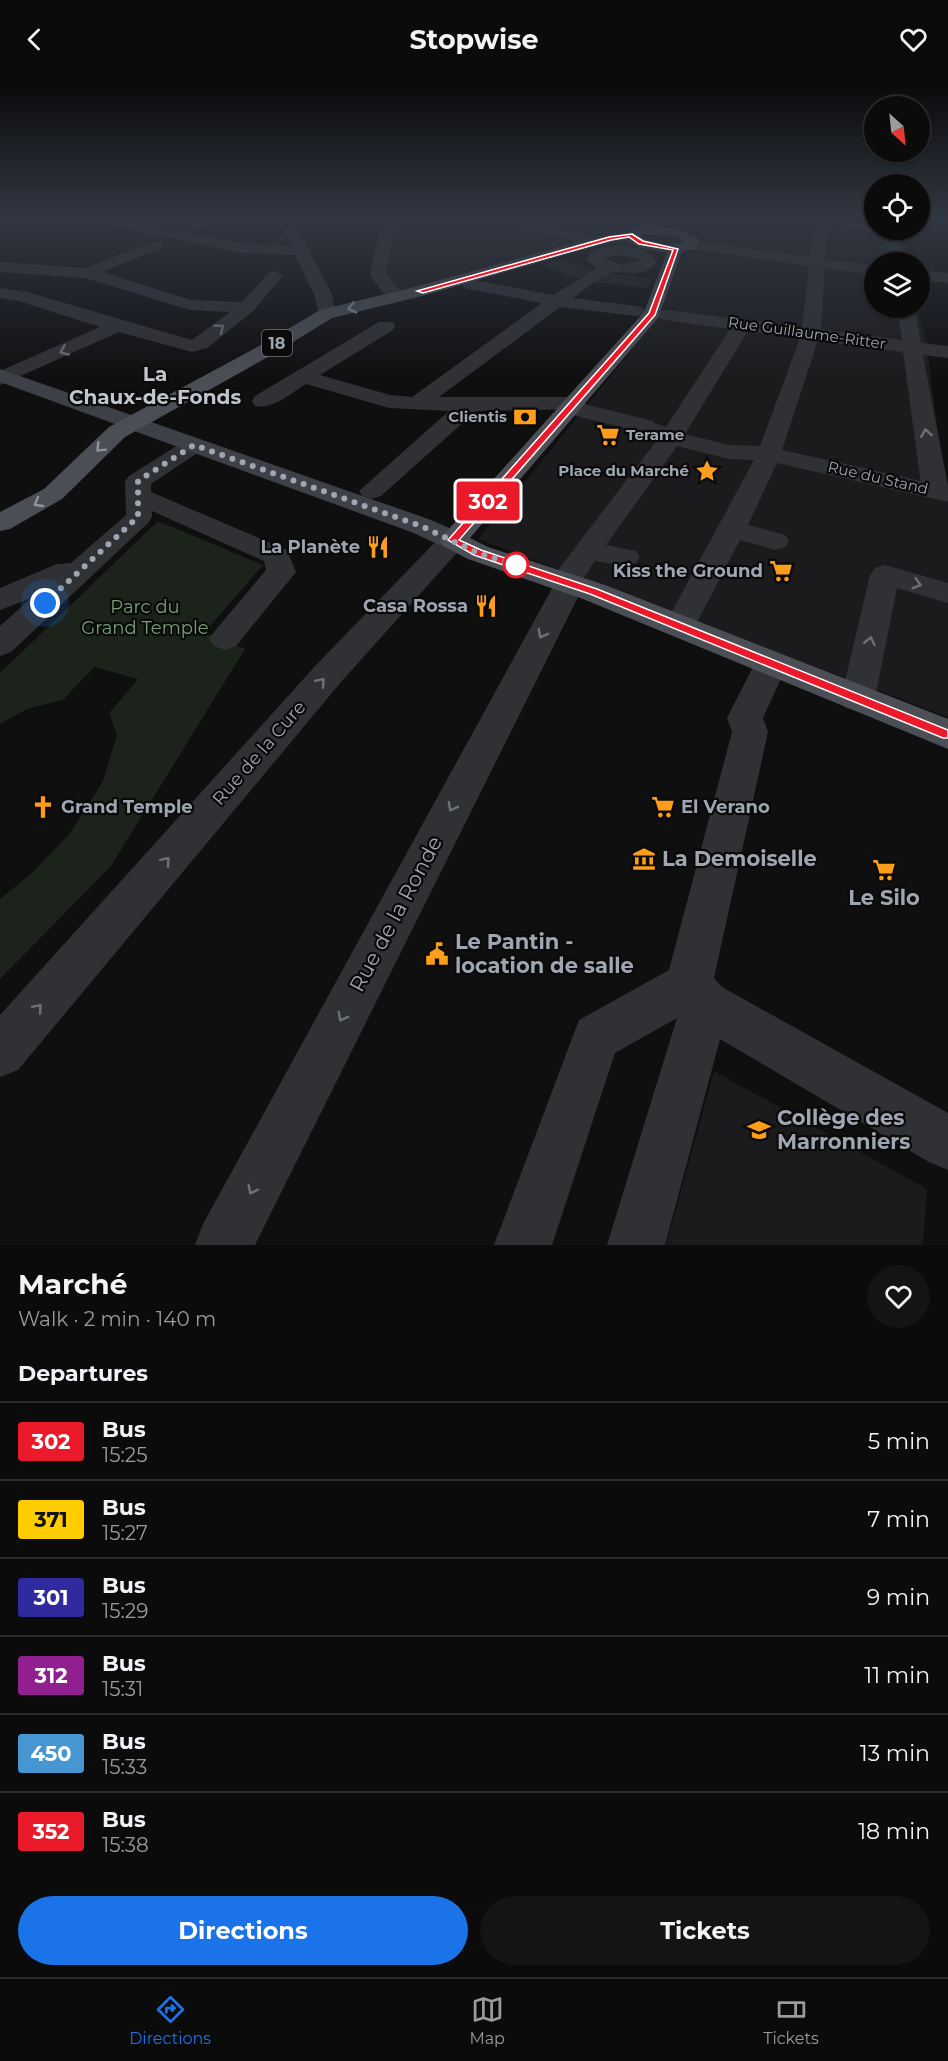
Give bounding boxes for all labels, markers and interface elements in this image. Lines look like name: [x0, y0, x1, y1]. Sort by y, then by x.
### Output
icon: back: [18, 23, 51, 56]
text: Stopwise: [409, 23, 539, 56]
icon: heart: [897, 23, 930, 56]
north arrow: [864, 96, 930, 162]
map controls: [864, 96, 930, 318]
button: locate: [864, 174, 930, 240]
button: layers: [864, 252, 930, 318]
one-way arrow: [347, 300, 357, 313]
street label: Rue Guillaume-Ritter: [727, 312, 887, 353]
one-way arrow: [214, 325, 225, 336]
road number: 18: [262, 330, 292, 356]
one-way arrow: [59, 343, 70, 355]
district label: La Chaux-de-Fonds: [69, 362, 241, 409]
bank icon: Clientis: [512, 404, 538, 430]
place label: Clientis: [448, 407, 507, 426]
supermarket icon: Terame: [595, 422, 621, 448]
place label: Terame: [626, 425, 684, 444]
one-way arrow: [921, 429, 933, 438]
one-way arrow: [96, 440, 107, 451]
street label: Rue du Stand: [826, 457, 930, 498]
place icon: Place du Marché: [694, 458, 720, 484]
place label: Place du Marché: [558, 461, 689, 480]
line badge: 302: [454, 482, 522, 520]
text: 302: [469, 489, 508, 514]
one-way arrow: [34, 496, 44, 507]
restaurant icon: La Planète: [365, 534, 391, 560]
place label: La Planète: [260, 536, 360, 558]
unlabelled marker: [503, 552, 529, 578]
supermarket icon: Kiss the Ground: [768, 558, 794, 584]
place label: Kiss the Ground: [613, 560, 763, 582]
one-way arrow: [911, 577, 922, 589]
your location: [30, 588, 60, 618]
restaurant icon: Casa Rossa: [473, 593, 499, 619]
place label: Casa Rossa: [363, 595, 468, 617]
park label: Parc du Grand Temple: [81, 596, 209, 639]
one-way arrow: [538, 628, 549, 639]
one-way arrow: [863, 636, 876, 646]
one-way arrow: [314, 678, 325, 689]
street label: Rue de la Cure: [208, 696, 310, 810]
church icon: Grand Temple: [30, 794, 56, 820]
supermarket icon: El Verano: [650, 794, 676, 820]
place label: Grand Temple: [61, 796, 193, 818]
place label: El Verano: [681, 796, 770, 818]
one-way arrow: [448, 801, 459, 811]
street label: Rue de la Ronde: [344, 832, 447, 996]
museum icon: La Demoiselle: [631, 846, 657, 872]
place label: La Demoiselle: [662, 846, 817, 871]
one-way arrow: [159, 857, 170, 868]
supermarket icon: Le Silo: [871, 857, 897, 883]
place label: Le Silo: [848, 885, 920, 910]
place label: Le Pantin - location de salle: [455, 929, 634, 978]
public building icon: Le Pantin - location de salle: [424, 941, 450, 967]
one-way arrow: [31, 1004, 42, 1015]
one-way arrow: [338, 1011, 349, 1021]
place label: Collège des Marronniers: [777, 1105, 910, 1154]
school or university icon: Collège des Marronniers: [746, 1117, 772, 1143]
one-way arrow: [248, 1184, 259, 1194]
button: heart: [867, 1265, 930, 1328]
text: Marché: [18, 1267, 127, 1301]
text: Walk · 2 min · 140 m: [18, 1307, 216, 1331]
text: Departures: [18, 1360, 148, 1387]
text: Bus: [102, 1416, 146, 1443]
text: 5 min: [868, 1428, 930, 1455]
text: 302: [32, 1429, 71, 1454]
text: 15:25: [102, 1443, 147, 1467]
text: Bus: [102, 1494, 146, 1521]
text: 7 min: [867, 1506, 930, 1533]
text: 371: [34, 1507, 68, 1532]
text: 15:27: [102, 1521, 148, 1545]
text: Bus: [102, 1572, 146, 1599]
text: 9 min: [867, 1584, 930, 1611]
text: 301: [34, 1585, 68, 1610]
text: 15:29: [102, 1599, 148, 1623]
text: Bus: [102, 1650, 146, 1677]
text: 11 min: [864, 1662, 930, 1689]
text: 312: [34, 1663, 68, 1688]
text: 15:31: [102, 1677, 143, 1701]
text: Bus: [102, 1728, 146, 1755]
text: 13 min: [860, 1740, 930, 1767]
text: 450: [30, 1741, 72, 1766]
text: 15:33: [102, 1755, 147, 1779]
text: Bus: [102, 1806, 146, 1833]
text: 18 min: [858, 1818, 930, 1845]
text: 352: [32, 1819, 70, 1844]
text: 15:38: [102, 1833, 149, 1857]
button: Directions: [18, 1896, 468, 1965]
button: Tickets: [480, 1896, 930, 1965]
tab: Directions: [129, 1993, 211, 2048]
tab: Map: [469, 1993, 505, 2048]
tab: Tickets: [763, 1993, 819, 2048]

